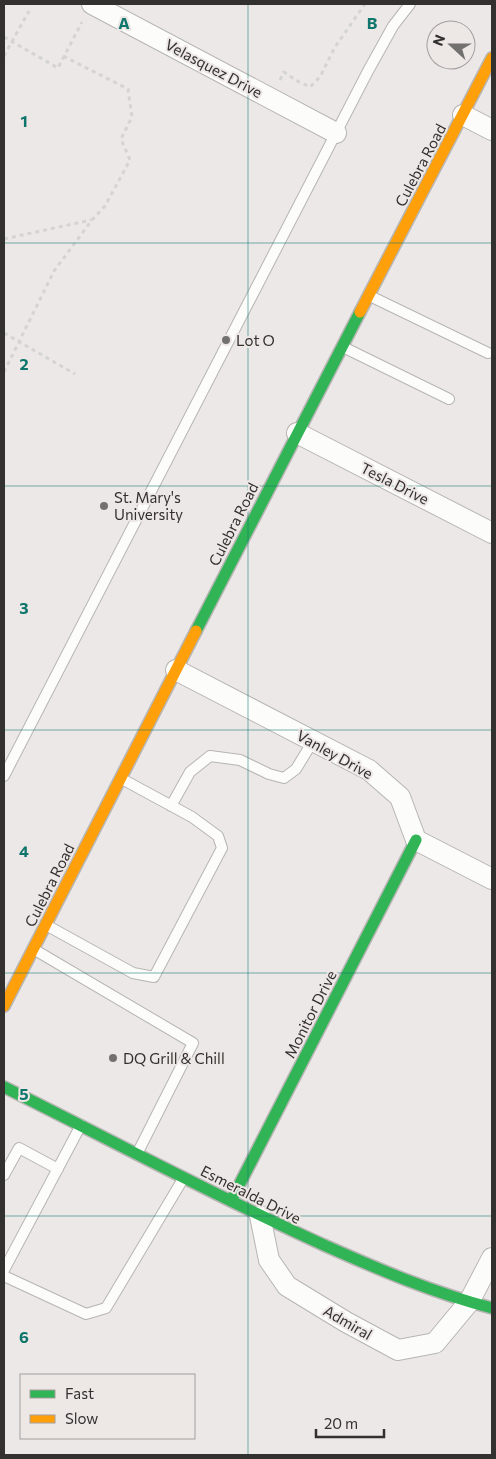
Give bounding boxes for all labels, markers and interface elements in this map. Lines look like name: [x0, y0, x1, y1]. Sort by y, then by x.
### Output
text: A: [118, 13, 130, 32]
text: B: [367, 13, 378, 32]
north arrow: [426, 20, 476, 70]
text: N: [429, 32, 448, 48]
street label: Velasquez Drive: [162, 35, 266, 101]
text: 1: [20, 111, 28, 130]
street label: Culebra Road: [391, 121, 449, 209]
place label: Lot O: [236, 331, 275, 349]
marker: Lot O: [220, 334, 232, 346]
text: 2: [19, 354, 29, 373]
street label: Tesla Drive: [358, 458, 432, 508]
street label: Culebra Road: [204, 479, 262, 569]
place label: St. Mary's University: [114, 488, 183, 523]
marker: St. Mary's University: [98, 500, 110, 512]
text: 3: [19, 598, 29, 617]
street label: Vanley Drive: [294, 726, 376, 782]
street label: Culebra Road: [20, 840, 78, 930]
text: 4: [19, 841, 29, 860]
street label: Monitor Drive: [280, 967, 340, 1061]
place label: DQ Grill & Chill: [123, 1049, 225, 1067]
marker: DQ Grill & Chill: [107, 1052, 119, 1064]
text: 5: [19, 1084, 29, 1103]
street label: Esmeralda Drive: [198, 1161, 304, 1227]
street label: Admiral: [320, 1301, 376, 1343]
text: 6: [19, 1327, 29, 1346]
legend: [20, 1374, 195, 1439]
text: Fast: [65, 1384, 94, 1402]
scale bar: [316, 1406, 384, 1438]
text: Slow: [65, 1409, 98, 1427]
text: 20 m: [324, 1414, 358, 1432]

